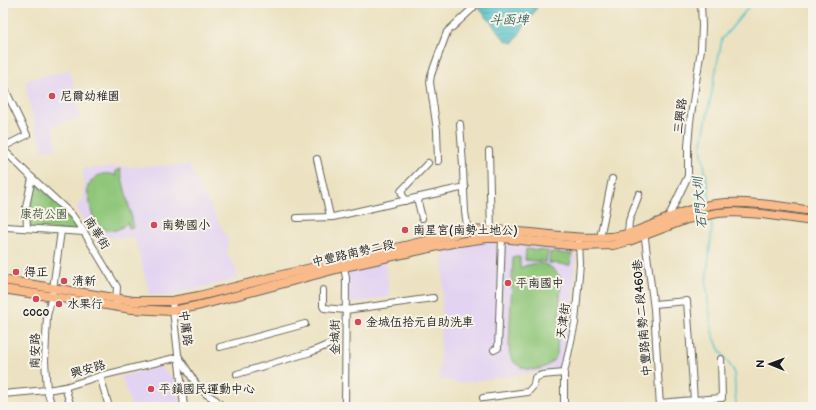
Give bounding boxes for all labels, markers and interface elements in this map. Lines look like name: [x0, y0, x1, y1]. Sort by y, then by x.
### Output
water label: 斗函埤: [489, 12, 529, 28]
place label: 尼爾幼稚園: [60, 89, 120, 104]
marker: 尼爾幼稚園: [47, 91, 57, 101]
street label: 三興路: [671, 97, 690, 135]
water label: 石門大圳: [690, 174, 710, 230]
park label: 康荷公園: [20, 207, 68, 222]
street label: 南華街: [80, 214, 113, 252]
place label: 南勢國小: [162, 218, 210, 233]
marker: 南勢國小: [149, 220, 159, 230]
place label: 南星宮(南勢土地公): [413, 223, 518, 238]
marker: 南星宮(南勢土地公): [400, 225, 410, 235]
street label: 中豐路南勢二段: [310, 237, 396, 270]
street label: 中豐路南勢二段460巷: [630, 259, 655, 377]
place label: 得正: [24, 265, 48, 280]
marker: 得正: [11, 267, 21, 277]
place label: 清新: [72, 274, 96, 289]
marker: 清新: [59, 276, 69, 286]
place label: 平南國中: [516, 276, 564, 291]
marker: 平南國中: [503, 278, 513, 288]
marker: coco: [31, 294, 41, 304]
place label: 水果行: [67, 297, 103, 312]
marker: 水果行: [54, 299, 64, 309]
street label: 天津街: [554, 302, 573, 340]
place label: coco: [23, 305, 49, 320]
street label: 中庸路: [176, 309, 195, 347]
place label: 金城伍拾元自助洗車: [366, 315, 474, 330]
marker: 金城伍拾元自助洗車: [353, 317, 363, 327]
street label: 金城街: [328, 319, 343, 355]
street label: 南安路: [28, 333, 43, 369]
north arrow: [750, 344, 790, 384]
street label: 興安路: [69, 357, 108, 382]
text: N: [754, 360, 767, 368]
place label: 平鎮國民運動中心: [159, 382, 255, 397]
marker: 平鎮國民運動中心: [146, 384, 156, 394]

